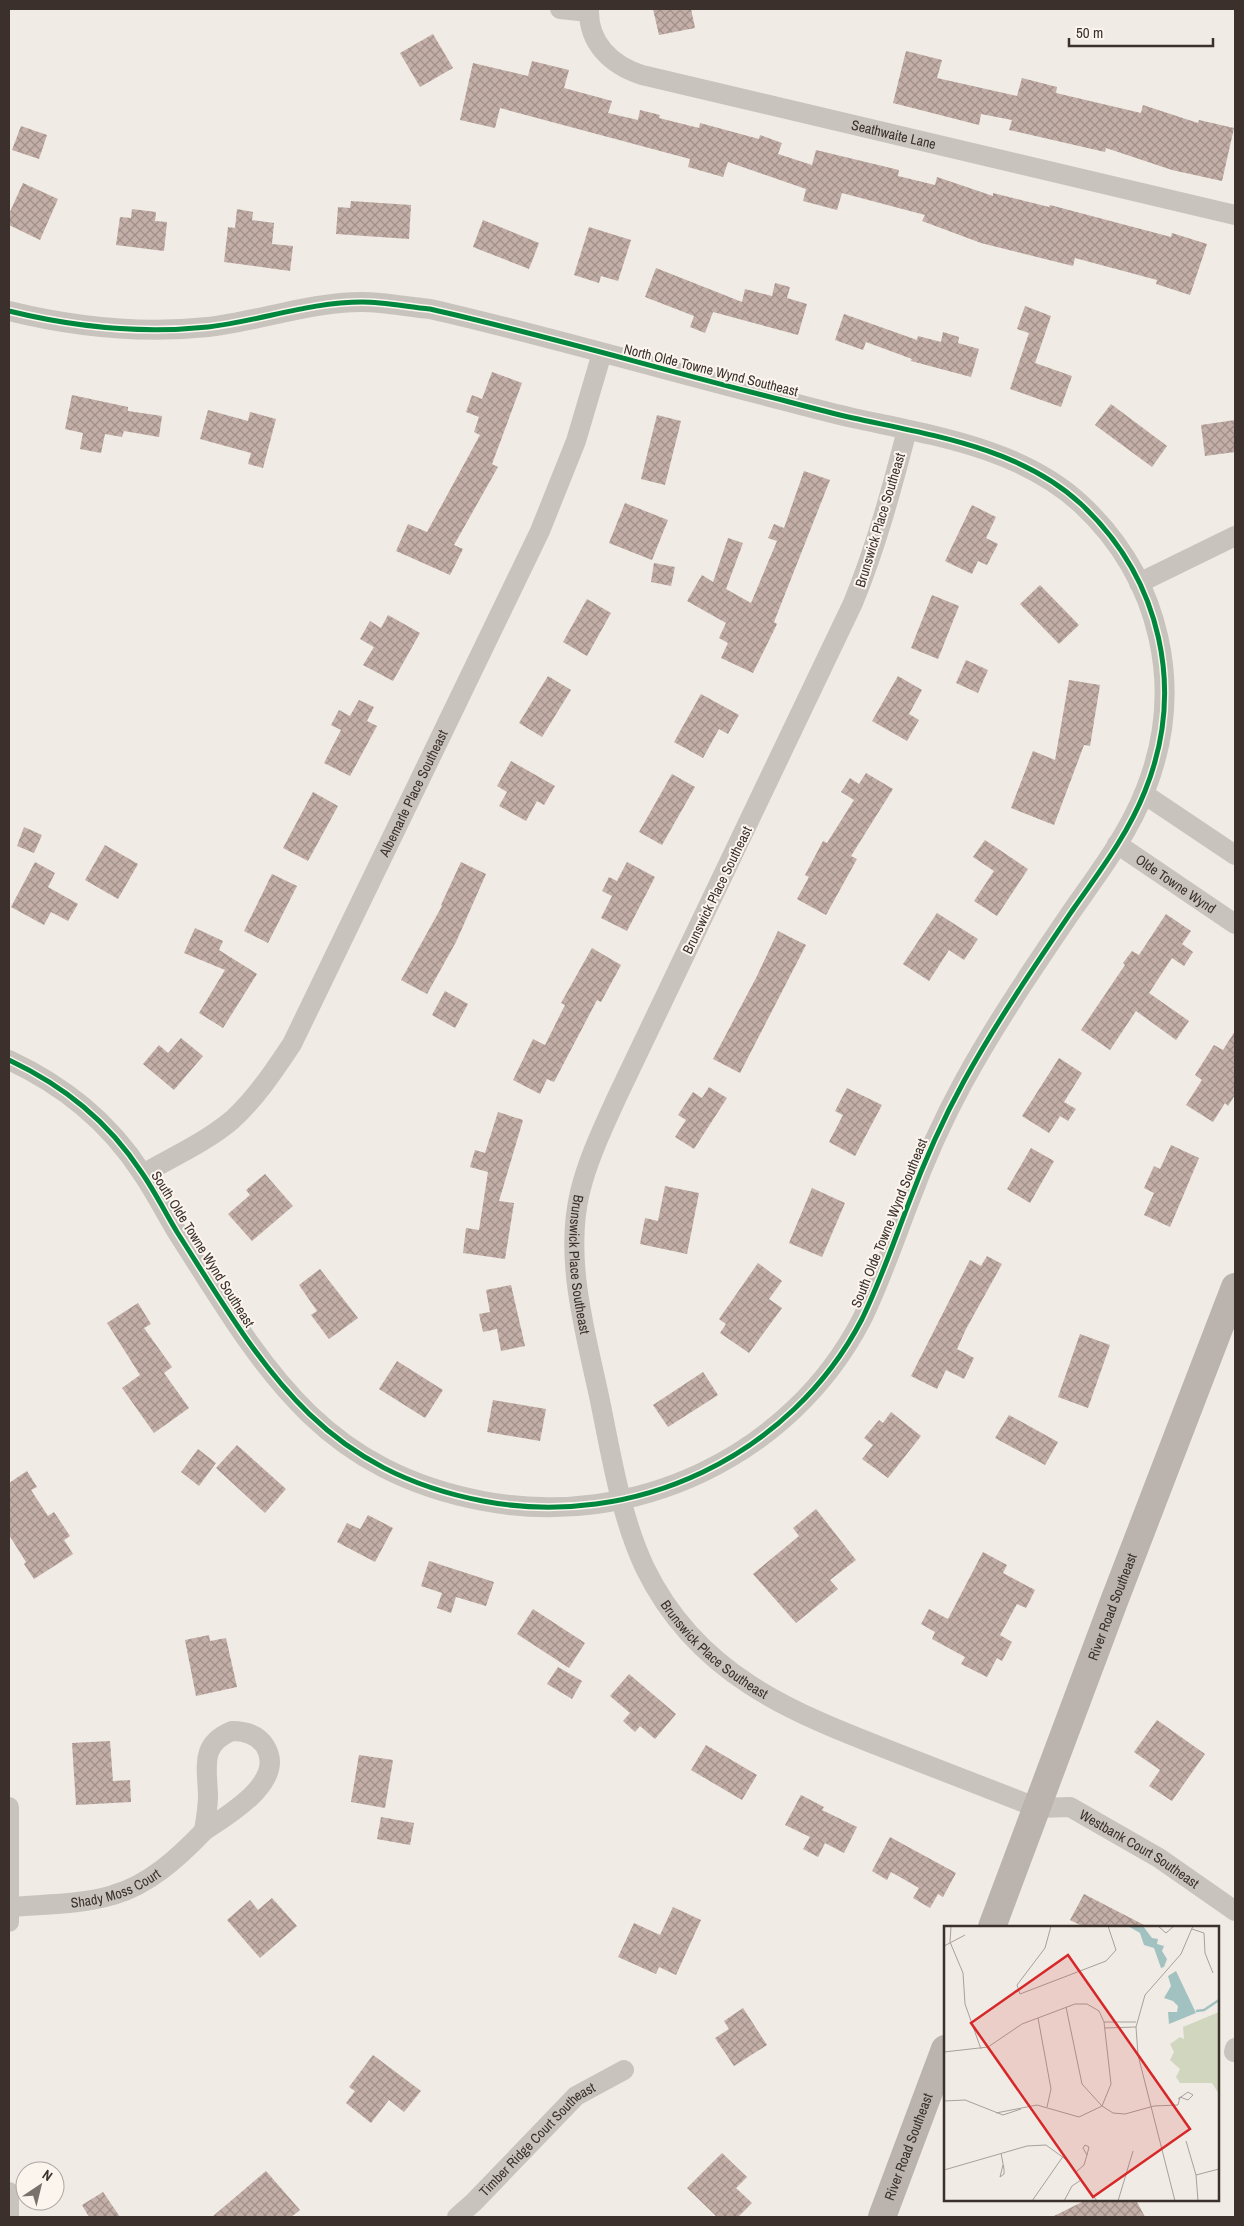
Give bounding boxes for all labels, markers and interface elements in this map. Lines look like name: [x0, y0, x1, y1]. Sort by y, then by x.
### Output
scale bar: [1069, 15, 1213, 47]
text: 50 m: [1076, 22, 1103, 43]
street label: Seathwaite Lane: [850, 116, 938, 153]
street label: North Olde Towne Wynd Southeast: [622, 340, 800, 400]
street label: Brunswick Place Southeast: [851, 451, 909, 589]
street label: Albemarle Place Southeast: [375, 727, 452, 860]
street label: Brunswick Place Southeast: [678, 823, 756, 957]
street label: Olde Towne Wynd: [1132, 850, 1219, 917]
street label: South Olde Towne Wynd Southeast: [847, 1136, 931, 1310]
street label: South Olde Towne Wynd Southeast: [147, 1168, 259, 1330]
street label: Brunswick Place Southeast: [565, 1193, 594, 1336]
street label: River Road Southeast: [1084, 1551, 1141, 1663]
street label: Brunswick Place Southeast: [657, 1597, 771, 1703]
street label: Westbank Court Southeast: [1076, 1805, 1203, 1892]
street label: Shady Moss Court: [70, 1865, 164, 1912]
inset map: [944, 1926, 1219, 2201]
street label: Timber Ridge Court Southeast: [475, 2078, 598, 2200]
street label: River Road Southeast: [880, 2091, 937, 2203]
north arrow: [15, 2161, 65, 2211]
text: N: [39, 2166, 56, 2185]

